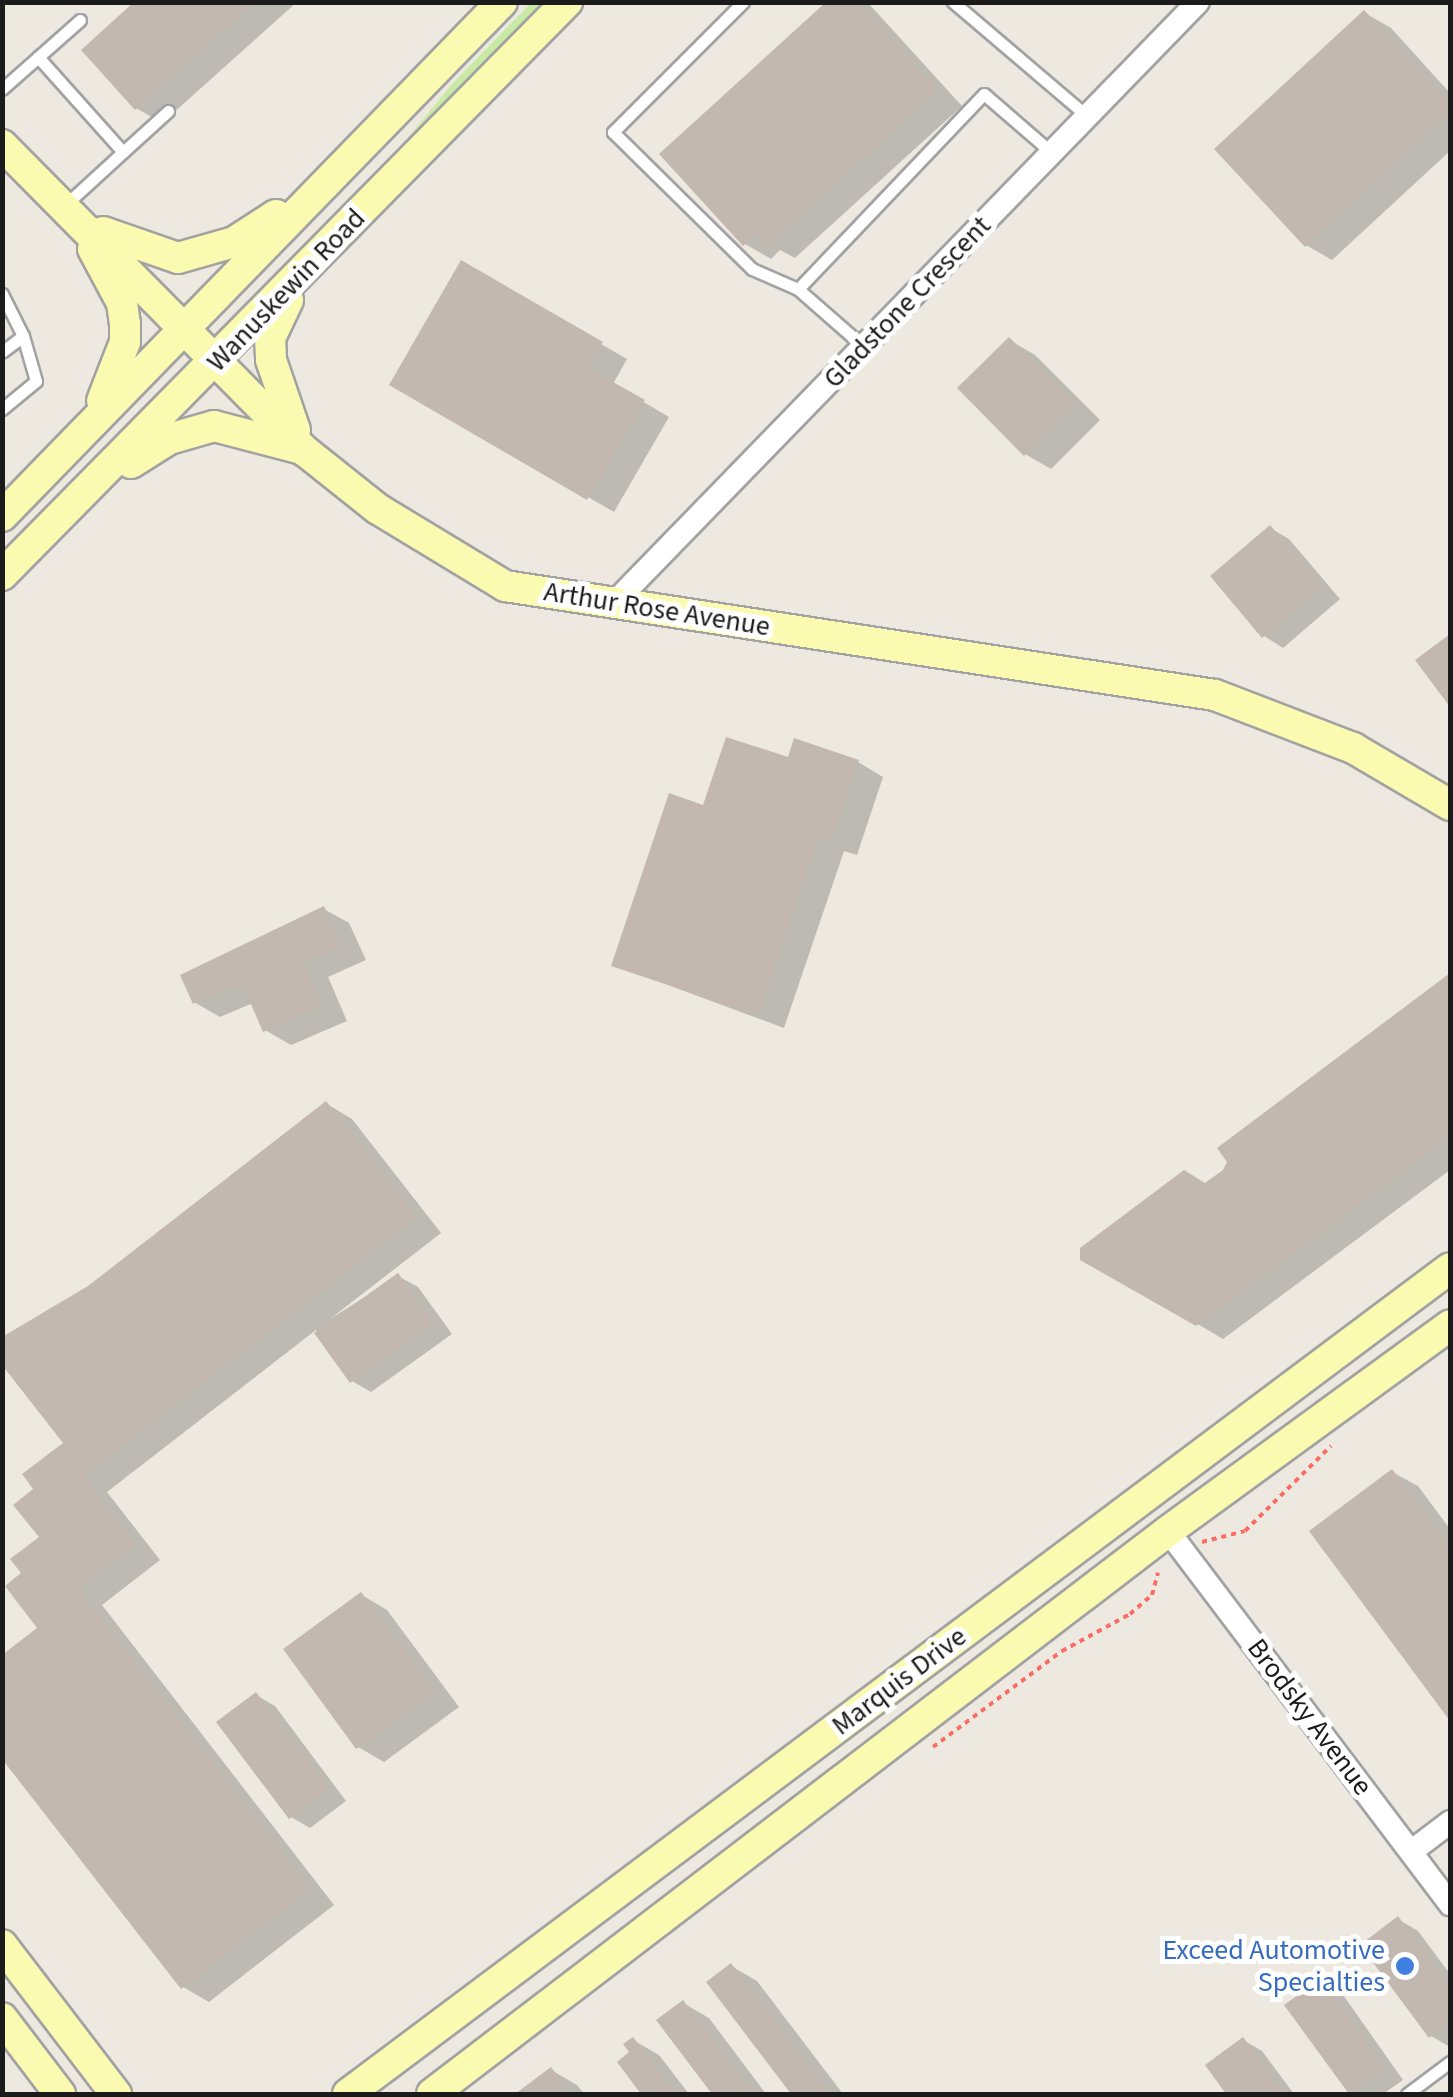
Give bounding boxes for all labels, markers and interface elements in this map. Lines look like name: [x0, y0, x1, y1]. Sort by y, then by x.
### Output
street label: Wanuskewin Road: [200, 202, 372, 378]
street label: Gladstone Crescent: [816, 209, 998, 395]
street label: Arthur Rose Avenue: [542, 575, 772, 643]
street label: Marquis Drive: [825, 1620, 973, 1742]
street label: Brodsky Avenue: [1240, 1632, 1380, 1802]
place label: Exceed Automotive Specialties: [1162, 1933, 1385, 1999]
marker: Exceed Automotive Specialties: [1394, 1955, 1416, 1977]

